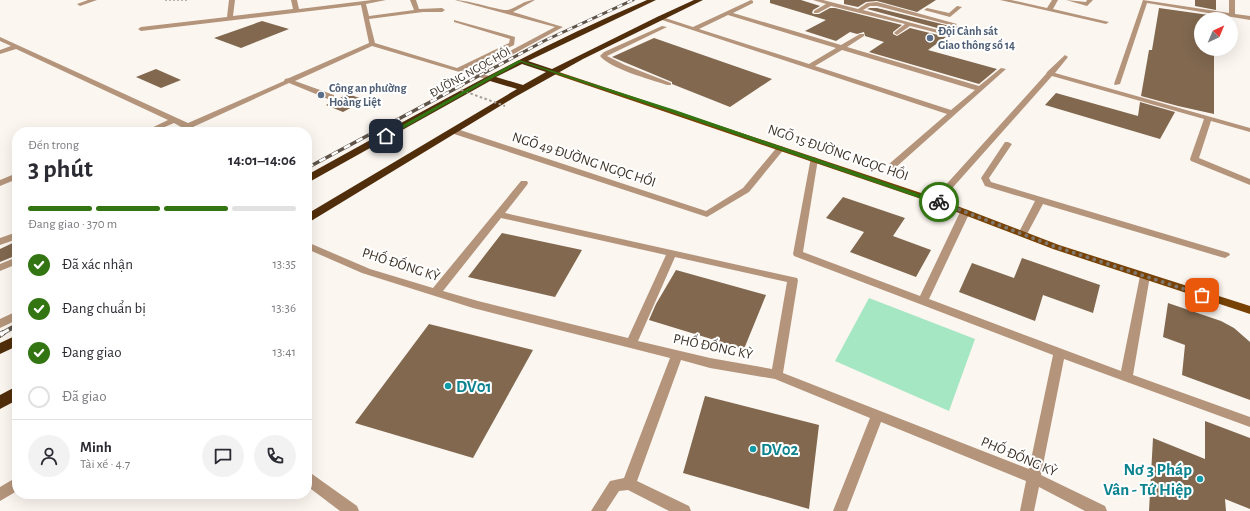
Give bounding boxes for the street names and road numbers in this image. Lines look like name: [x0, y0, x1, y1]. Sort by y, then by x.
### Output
street label: ĐƯỜNG NGỌC HỒI: [426, 42, 513, 99]
street label: NGÕ 15 ĐƯỜNG NGỌC HỒI: [766, 119, 911, 184]
street label: NGÕ 49 ĐƯỜNG NGỌC HỒI: [510, 126, 659, 190]
street label: PHỐ ĐỐNG KỲ: [360, 242, 444, 284]
street label: PHỐ ĐỐNG KỲ: [672, 328, 756, 362]
street label: PHỐ ĐỐNG KỲ: [979, 431, 1061, 480]

